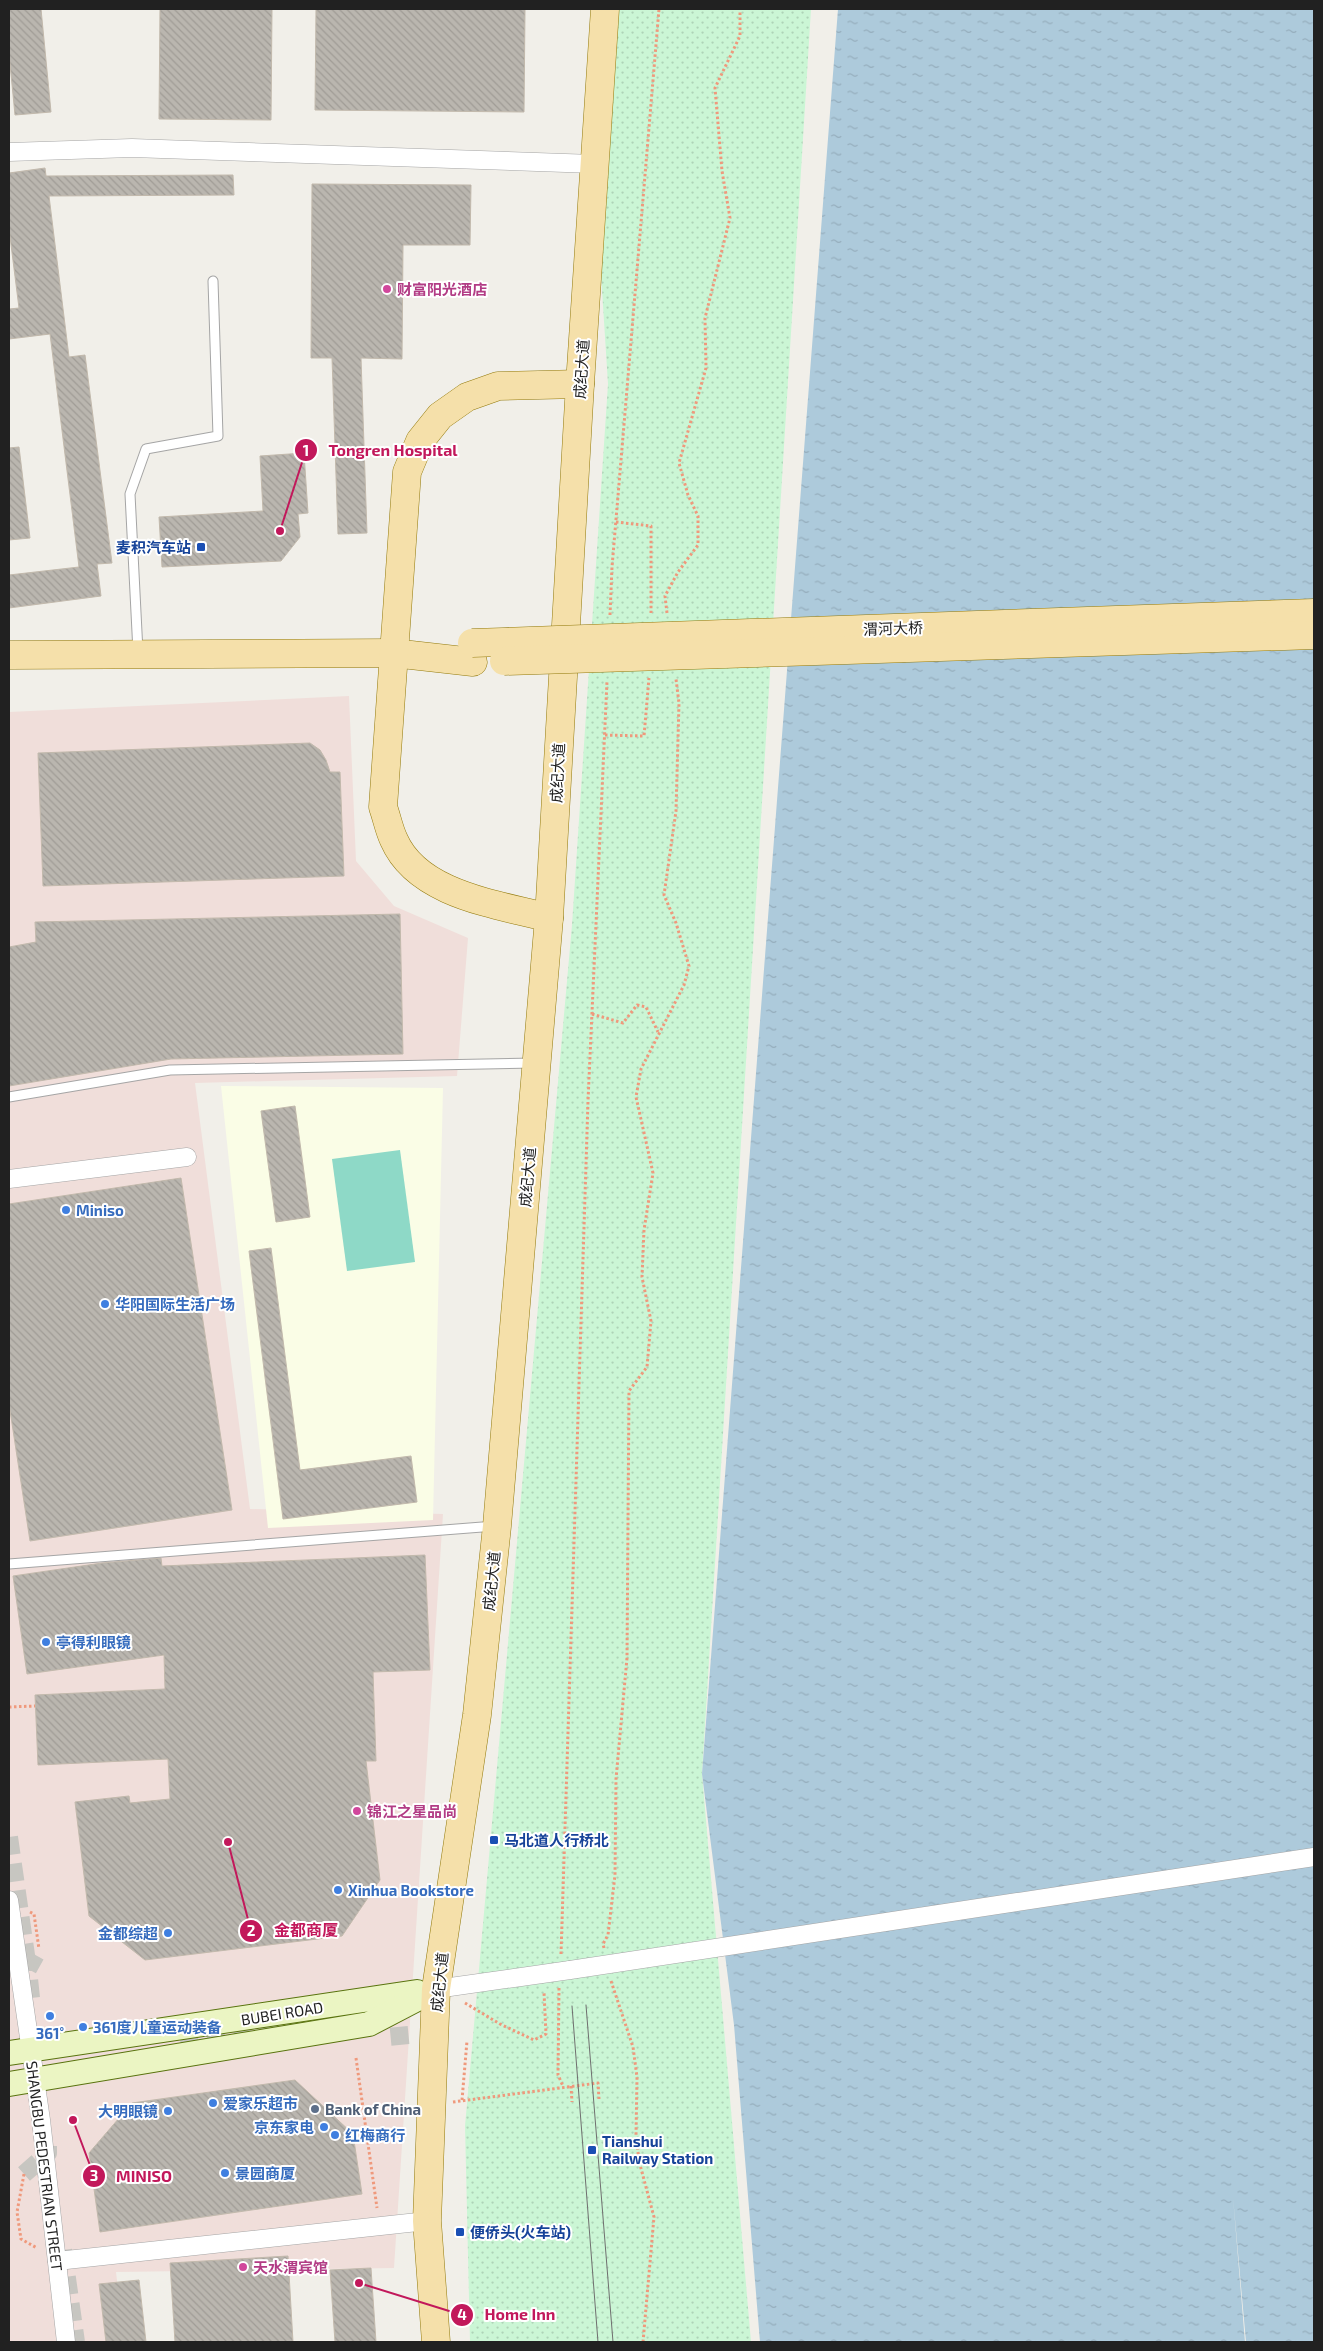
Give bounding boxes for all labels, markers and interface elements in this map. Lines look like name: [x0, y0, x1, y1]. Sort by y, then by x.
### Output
place label: 财富阳光酒店: [397, 280, 487, 298]
marker: 财富阳光酒店: [381, 283, 393, 295]
street label: 成纪大道: [570, 338, 592, 400]
callout: Tongren Hospital: [293, 435, 468, 466]
text: Tongren Hospital: [328, 440, 458, 459]
text: 1: [303, 441, 309, 459]
place label: 麦积汽车站: [116, 538, 191, 556]
marker: 麦积汽车站: [195, 541, 207, 553]
street label: 渭河大桥: [863, 618, 923, 638]
street label: 成纪大道: [546, 743, 568, 803]
street label: 成纪大道: [515, 1146, 539, 1208]
place label: Miniso: [76, 1201, 124, 1219]
marker: Miniso: [60, 1204, 72, 1216]
place label: 华阳国际生活广场: [115, 1295, 235, 1313]
marker: 华阳国际生活广场: [99, 1298, 111, 1310]
street label: 成纪大道: [479, 1550, 503, 1612]
place label: 亭得利眼镜: [56, 1633, 131, 1651]
marker: 亭得利眼镜: [40, 1636, 52, 1648]
place label: 锦江之星品尚: [367, 1802, 457, 1820]
marker: 锦江之星品尚: [351, 1805, 363, 1817]
place label: 马北道人行桥北: [504, 1831, 609, 1849]
marker: 马北道人行桥北: [488, 1834, 500, 1846]
place label: Xinhua Bookstore: [348, 1881, 474, 1899]
marker: Xinhua Bookstore: [332, 1884, 344, 1896]
callout: 金都商厦: [239, 1915, 348, 1946]
text: 金都商厦: [274, 1920, 338, 1939]
text: 2: [247, 1921, 256, 1939]
place label: 金都综超: [98, 1924, 158, 1942]
marker: 金都综超: [162, 1927, 174, 1939]
street label: 成纪大道: [427, 1951, 451, 2013]
street label: BUBEI ROAD: [240, 1998, 324, 2028]
marker: 361˚: [44, 2010, 56, 2022]
place label: 361度儿童运动装备: [93, 2018, 222, 2036]
marker: 361度儿童运动装备: [77, 2021, 89, 2033]
place label: 361˚: [36, 2024, 65, 2042]
street label: SHANGBU PEDESTRIAN STREET: [23, 2060, 67, 2272]
place label: 爱家乐超市: [223, 2094, 298, 2112]
marker: 爱家乐超市: [207, 2097, 219, 2109]
place label: Bank of China: [325, 2100, 421, 2118]
place label: 大明眼镜: [98, 2102, 158, 2120]
marker: Bank of China: [309, 2103, 321, 2115]
marker: 大明眼镜: [162, 2105, 174, 2117]
place label: 京东家电: [254, 2118, 314, 2136]
marker: 京东家电: [318, 2121, 330, 2133]
place label: 红梅商行: [345, 2126, 405, 2144]
marker: 红梅商行: [329, 2129, 341, 2141]
place label: Tianshui Railway Station: [602, 2132, 713, 2168]
marker: Tianshui Railway Station: [586, 2144, 598, 2156]
callout: MINISO: [81, 2161, 182, 2192]
place label: 景园商厦: [235, 2164, 295, 2182]
text: 3: [90, 2166, 98, 2184]
text: MINISO: [116, 2166, 172, 2185]
marker: 景园商厦: [219, 2167, 231, 2179]
place label: 便侨头(火车站): [470, 2223, 571, 2241]
marker: 便侨头(火车站): [454, 2226, 466, 2238]
place label: 天水渭宾馆: [253, 2258, 328, 2276]
marker: 天水渭宾馆: [237, 2261, 249, 2273]
callout: Home Inn: [449, 2299, 565, 2330]
text: Home Inn: [485, 2304, 555, 2323]
text: 4: [457, 2305, 467, 2323]

